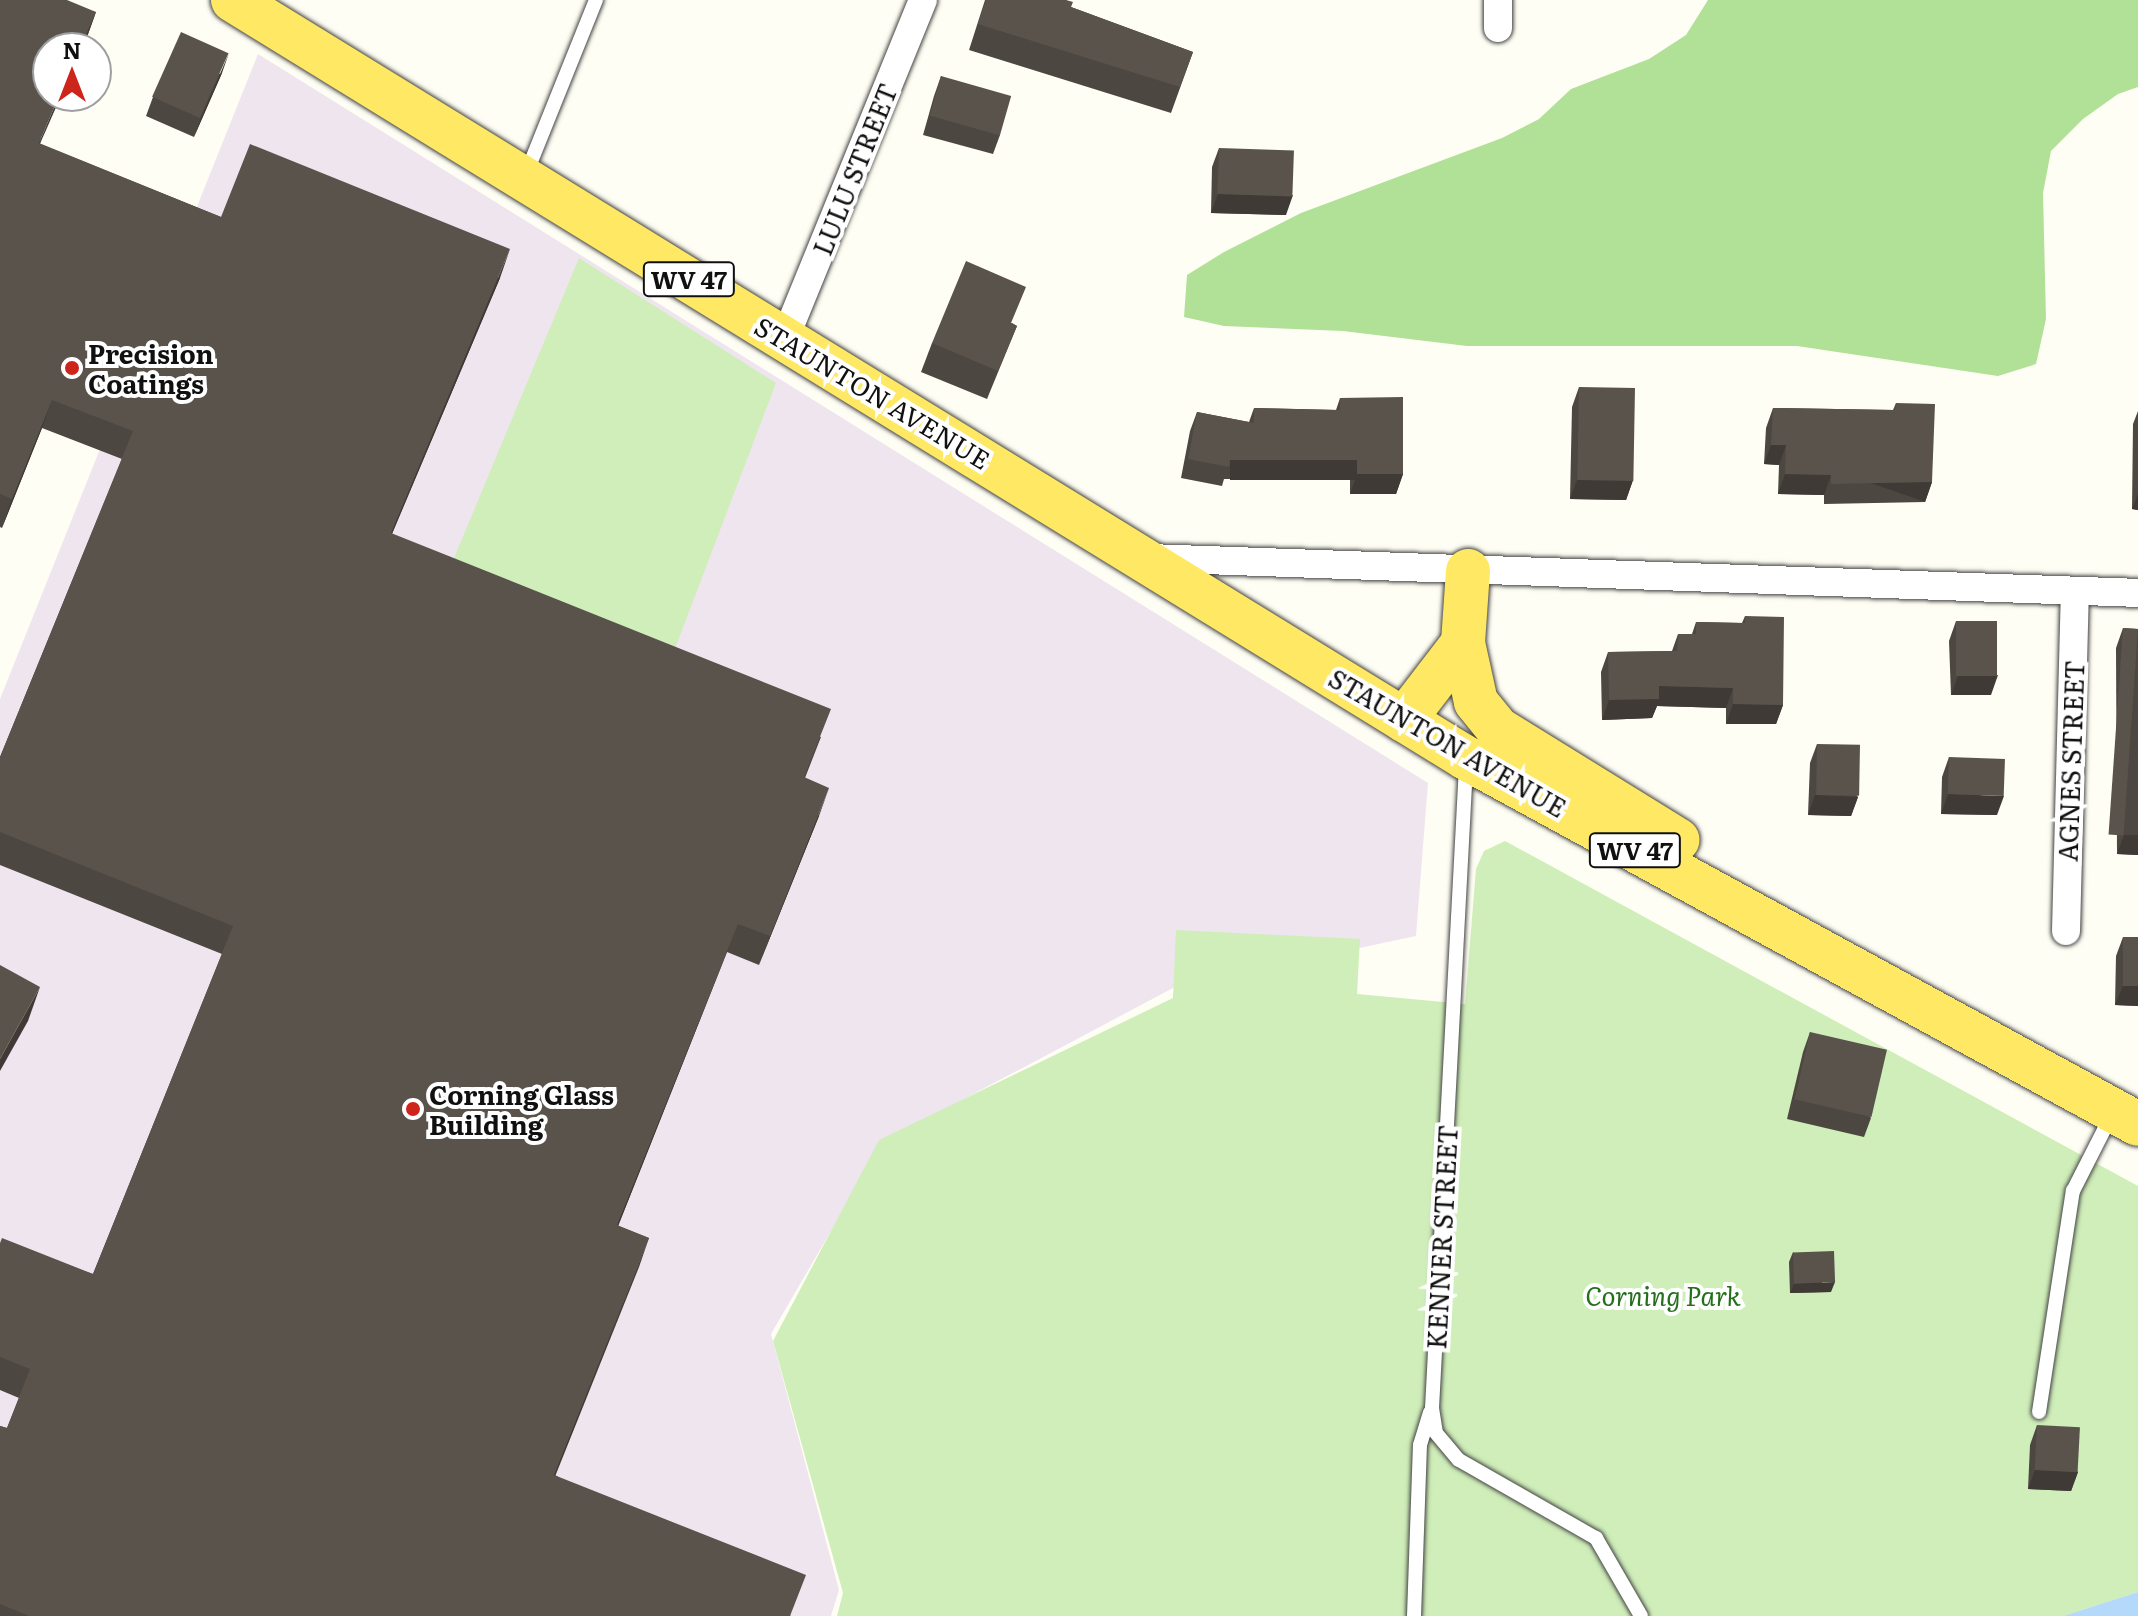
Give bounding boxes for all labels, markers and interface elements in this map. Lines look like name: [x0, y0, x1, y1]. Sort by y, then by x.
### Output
north arrow: [32, 32, 112, 112]
text: N: [63, 33, 81, 66]
street label: LULU STREET: [805, 79, 903, 259]
road number: WV 47: [641, 259, 737, 299]
street label: STAUNTON AVENUE: [750, 309, 996, 475]
place label: Precision Coatings: [88, 337, 213, 398]
marker: Precision Coatings: [63, 359, 81, 377]
street label: AGNES STREET: [2051, 660, 2089, 862]
street label: STAUNTON AVENUE: [1324, 661, 1572, 823]
road number: WV 47: [1587, 830, 1683, 870]
place label: Corning Glass Building: [429, 1078, 614, 1140]
marker: Corning Glass Building: [404, 1100, 422, 1118]
street label: KENNER STREET: [1420, 1124, 1462, 1350]
park label: Corning Park: [1585, 1279, 1741, 1311]

